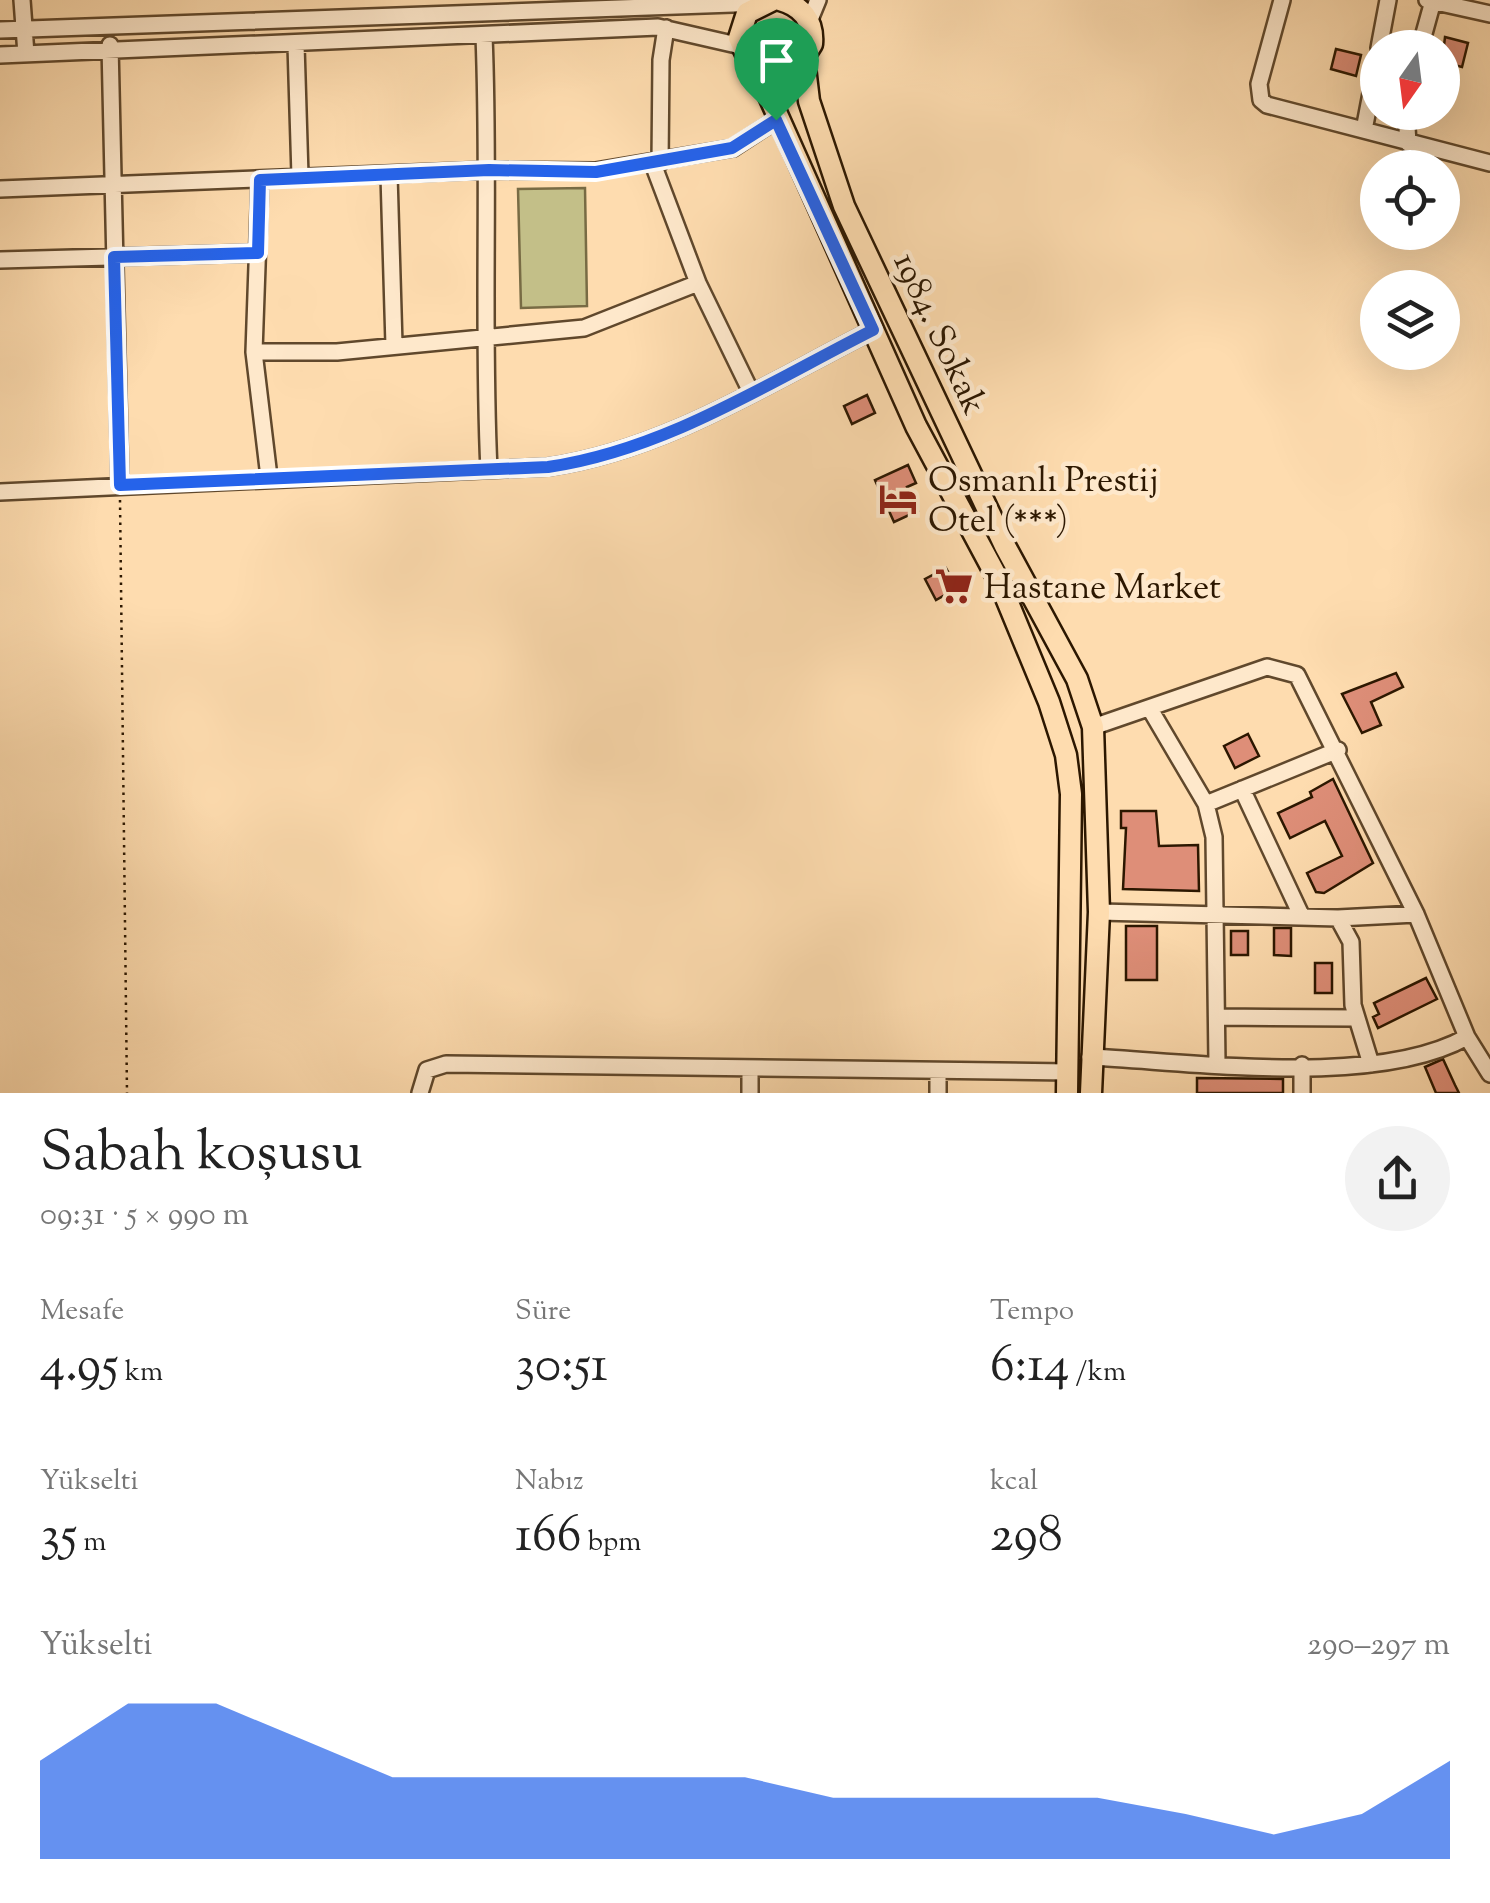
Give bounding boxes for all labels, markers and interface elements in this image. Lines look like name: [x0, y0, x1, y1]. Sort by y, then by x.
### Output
pin: [734, 18, 819, 121]
north arrow: [1360, 30, 1460, 130]
map controls: [1360, 30, 1460, 370]
icon: arrive: [749, 33, 804, 88]
button: locate: [1360, 150, 1460, 250]
street label: 1984. Sokak: [878, 245, 998, 424]
button: layers: [1360, 270, 1460, 370]
place label: Osmanlı Prestij Otel (***): [928, 457, 1159, 548]
hotel icon: Osmanlı Prestij Otel (***): [877, 478, 919, 520]
place label: Hastane Market: [984, 564, 1221, 615]
supermarket icon: Hastane Market: [933, 565, 975, 607]
text: Sabah koşusu: [40, 1116, 363, 1195]
button: share: [1345, 1126, 1450, 1231]
text: 09:31 · 5 × 990 m: [40, 1193, 249, 1239]
text: Mesafe: [40, 1292, 124, 1332]
text: Süre: [515, 1292, 571, 1332]
text: Tempo: [990, 1292, 1074, 1332]
text: 4.95: [40, 1332, 119, 1404]
text: 30:51: [515, 1332, 608, 1404]
text: 6:14: [990, 1332, 1070, 1404]
text: km: [119, 1353, 163, 1393]
text: /km: [1070, 1353, 1126, 1393]
text: Yükselti: [40, 1462, 138, 1502]
text: Nabız: [515, 1462, 584, 1502]
text: kcal: [990, 1462, 1038, 1502]
text: 35: [40, 1502, 77, 1574]
text: 166: [515, 1502, 582, 1574]
text: 298: [990, 1502, 1063, 1574]
text: m: [77, 1523, 106, 1563]
text: bpm: [582, 1523, 641, 1563]
text: Yükselti: [40, 1623, 152, 1669]
text: 290–297 m: [1307, 1623, 1450, 1669]

